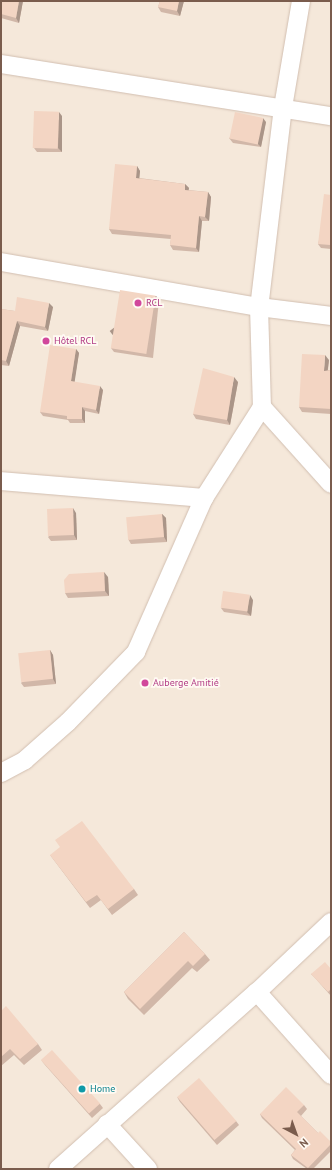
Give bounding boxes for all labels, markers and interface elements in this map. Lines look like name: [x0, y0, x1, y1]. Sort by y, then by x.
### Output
place label: RCL: [146, 297, 162, 309]
marker: RCL: [133, 298, 143, 308]
place label: Hôtel RCL: [54, 335, 96, 347]
marker: Hôtel RCL: [41, 336, 51, 346]
place label: Auberge Amitié: [153, 677, 219, 689]
marker: Auberge Amitié: [140, 678, 150, 688]
place label: Home: [90, 1083, 115, 1095]
marker: Home: [77, 1084, 87, 1094]
north arrow: [276, 1114, 316, 1154]
text: N: [297, 1135, 311, 1151]

